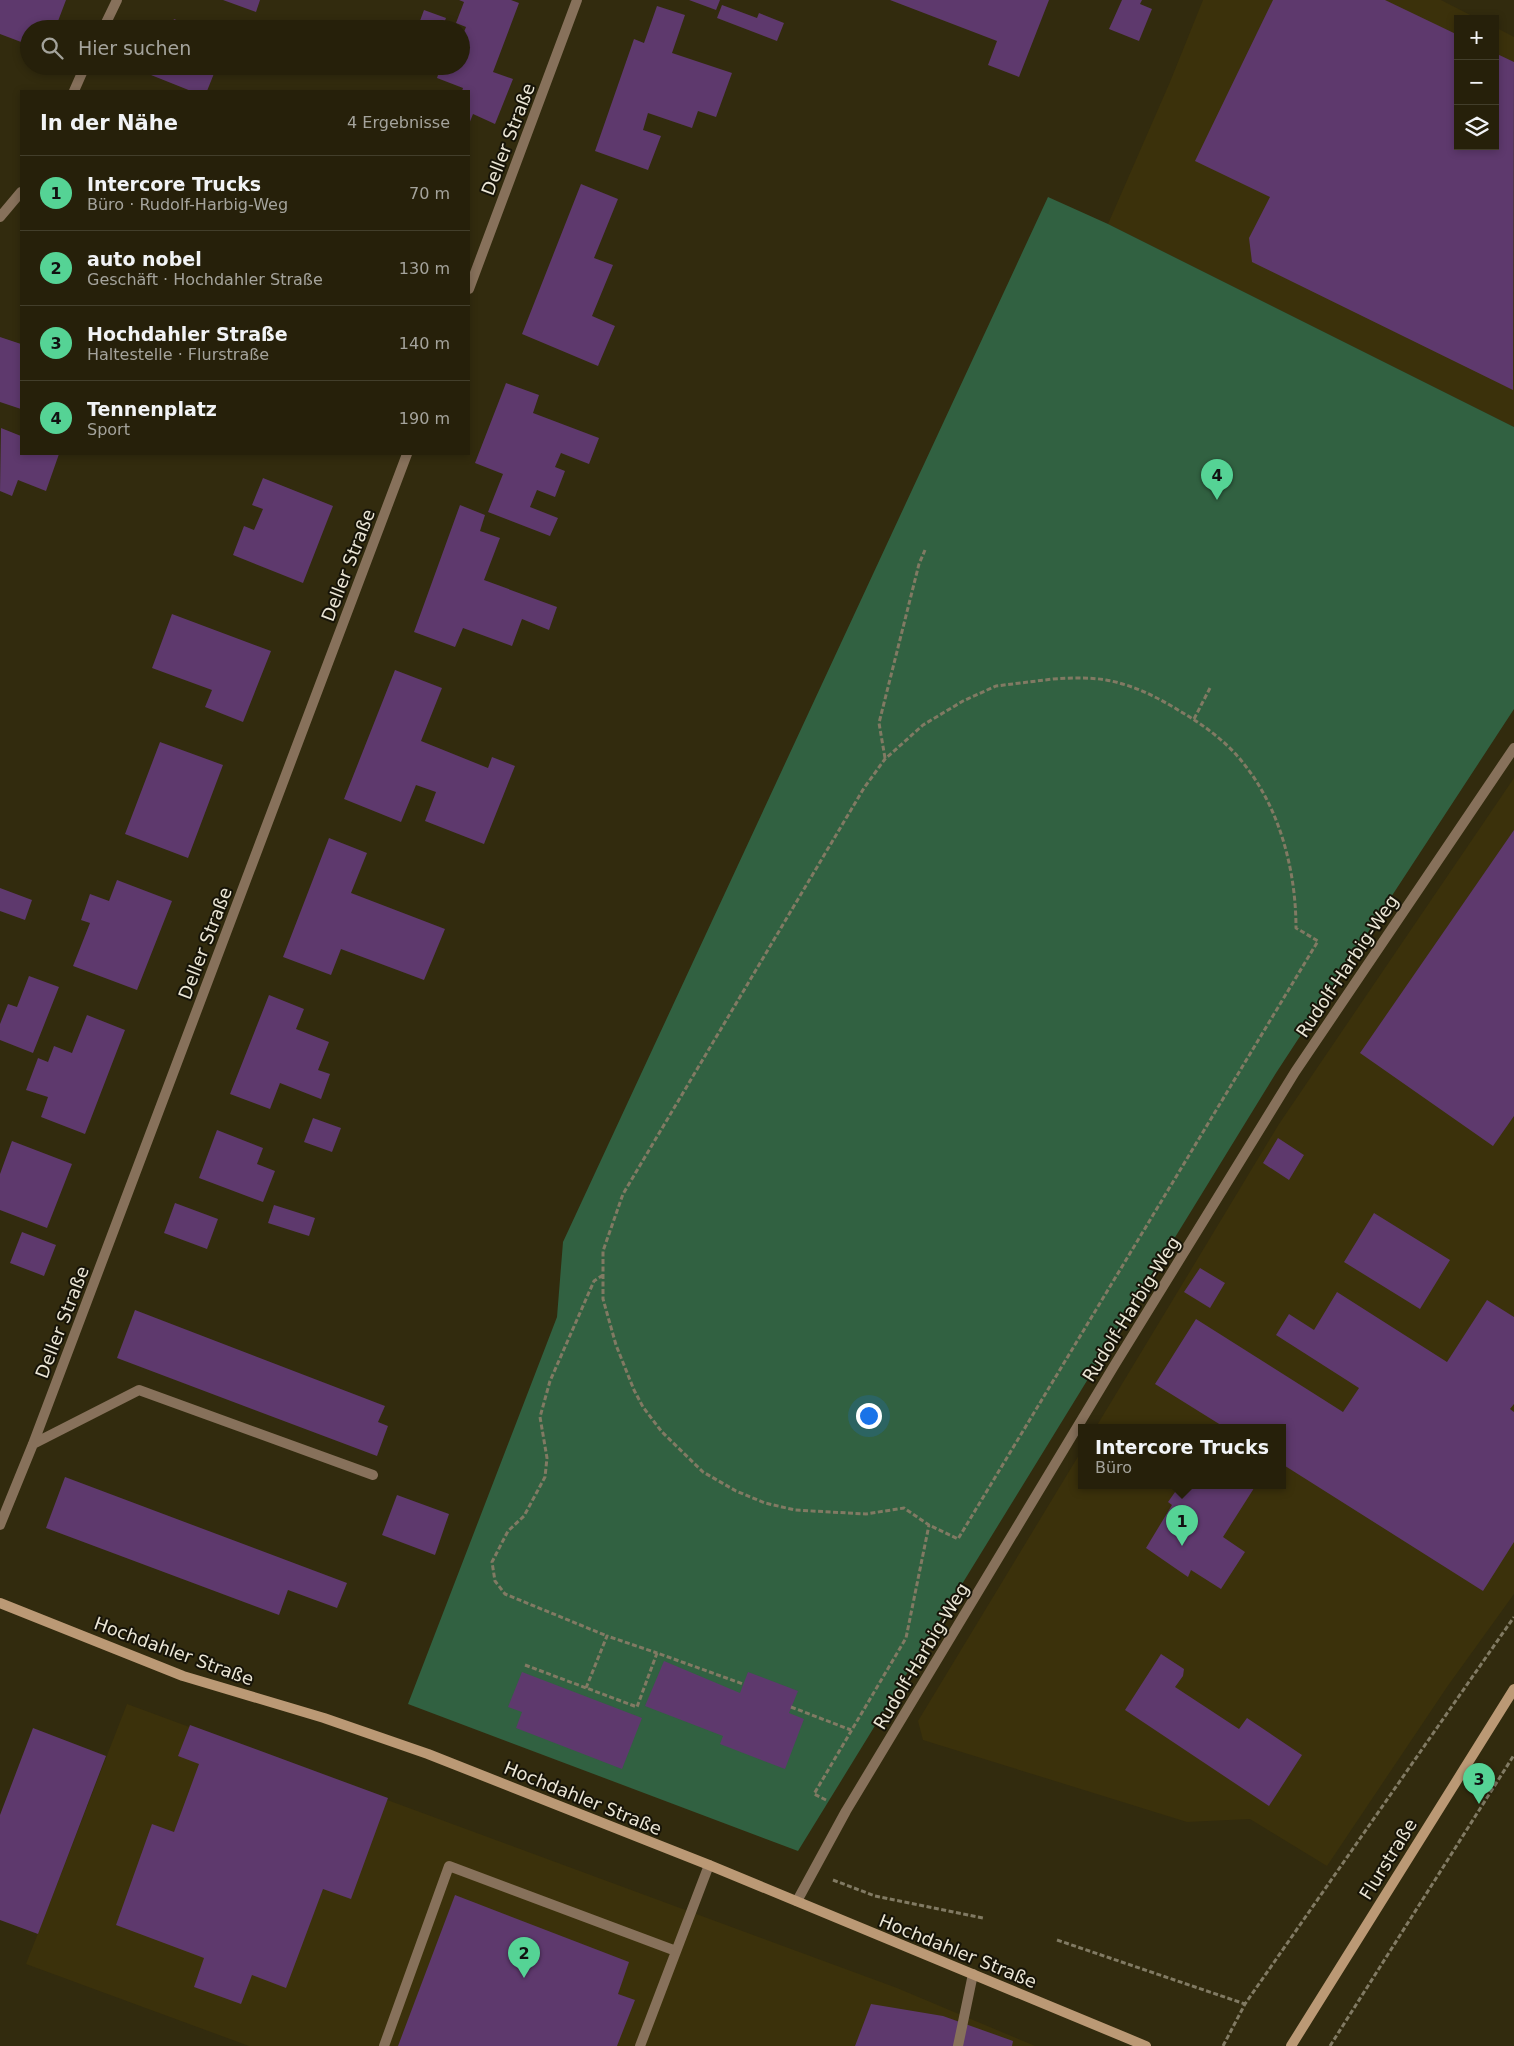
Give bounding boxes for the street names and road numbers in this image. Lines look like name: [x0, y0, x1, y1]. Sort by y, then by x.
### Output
street label: Deller Straße: [477, 80, 539, 198]
street label: Deller Straße: [317, 506, 379, 624]
street label: Deller Straße: [174, 884, 236, 1002]
street label: Rudolf-Harbig-Weg: [1292, 891, 1402, 1041]
street label: Rudolf-Harbig-Weg: [1078, 1233, 1184, 1385]
street label: Deller Straße: [31, 1263, 93, 1381]
street label: Rudolf-Harbig-Weg: [869, 1579, 973, 1733]
street label: Hochdahler Straße: [91, 1612, 257, 1690]
street label: Hochdahler Straße: [501, 1757, 665, 1839]
street label: Flurstraße: [1355, 1815, 1421, 1903]
street label: Hochdahler Straße: [876, 1910, 1040, 1992]

